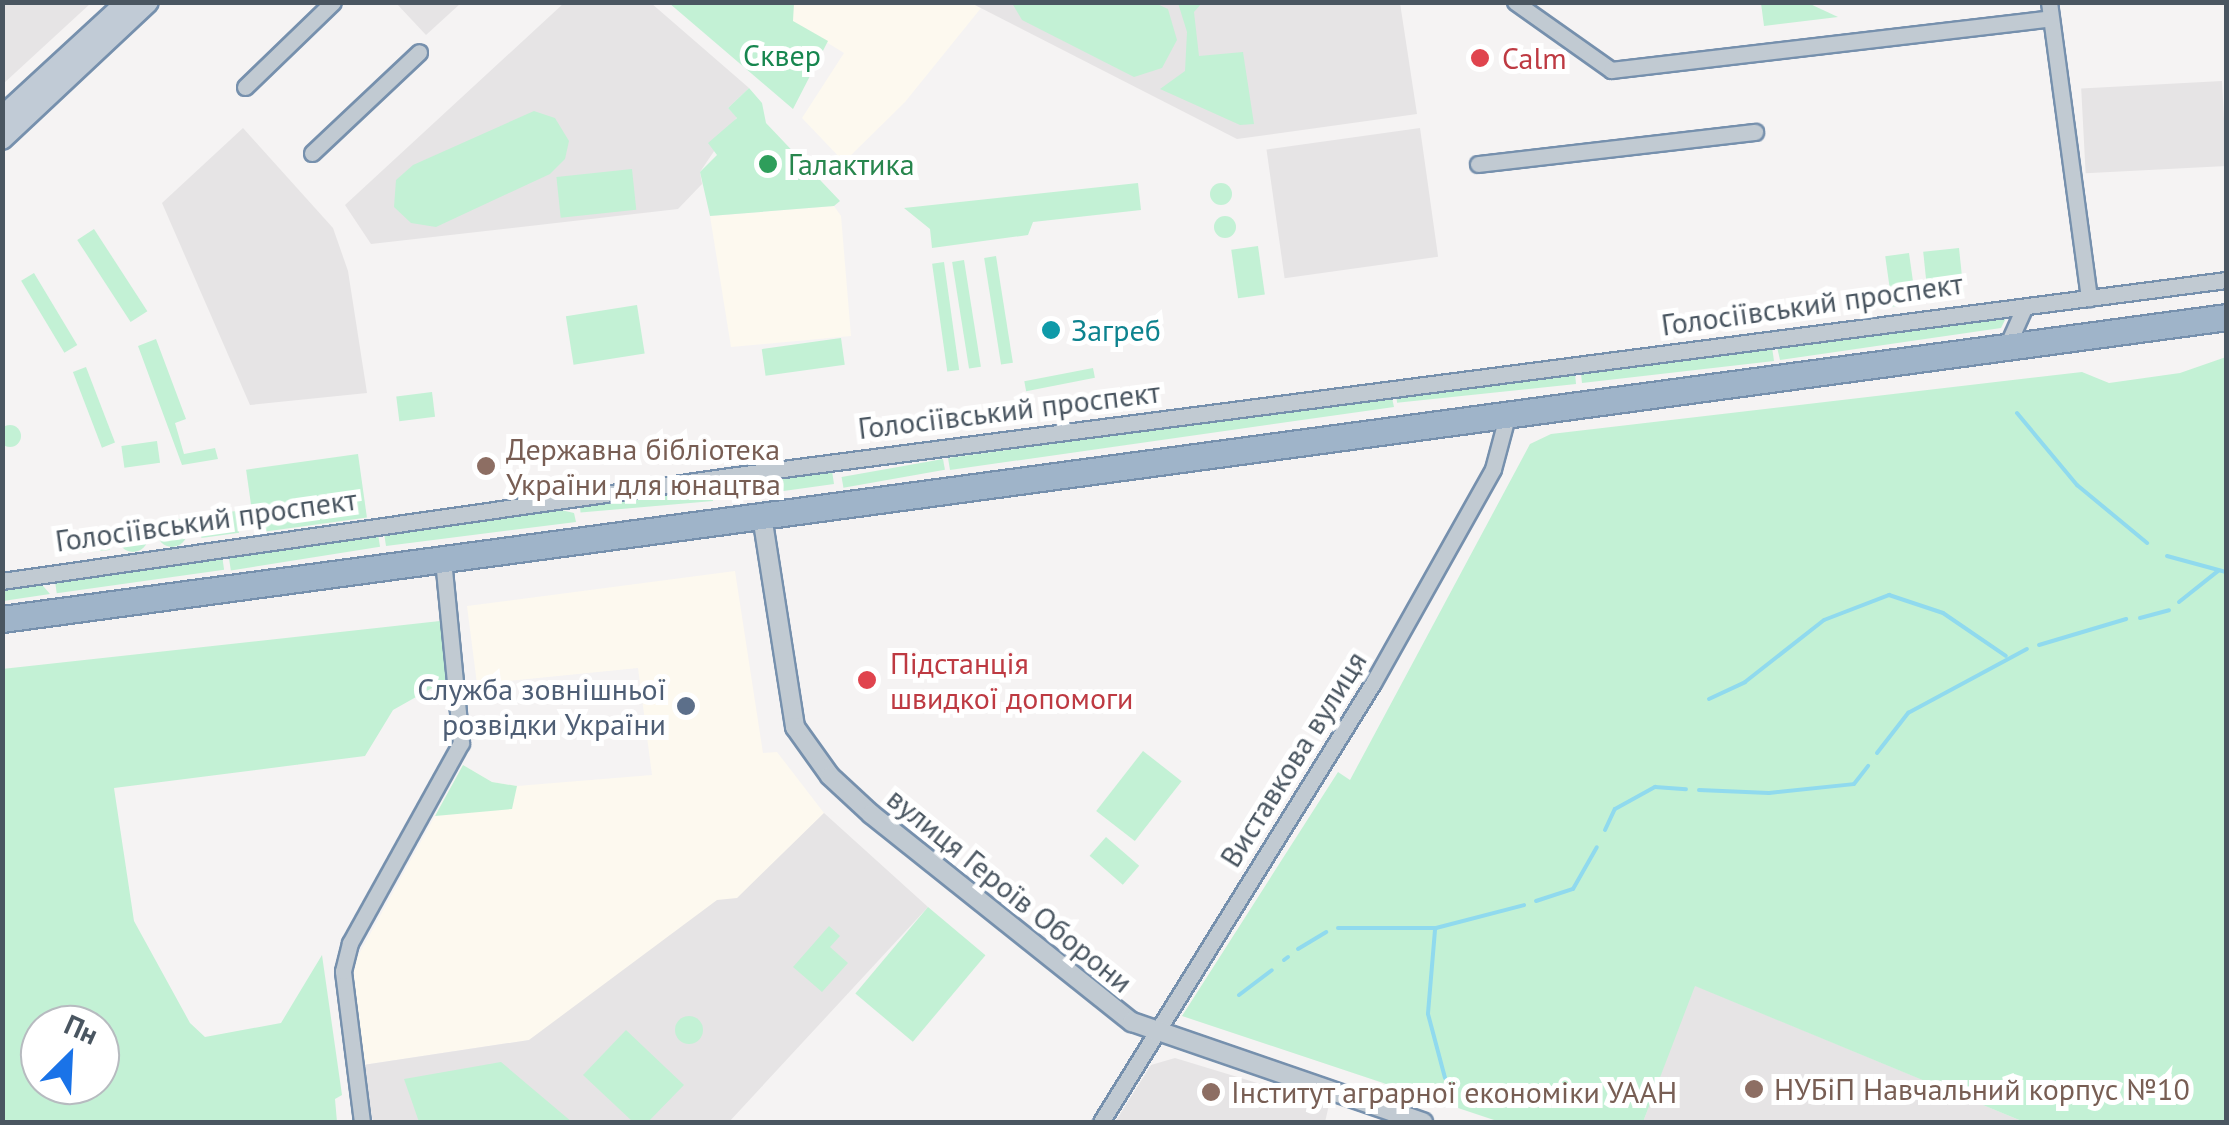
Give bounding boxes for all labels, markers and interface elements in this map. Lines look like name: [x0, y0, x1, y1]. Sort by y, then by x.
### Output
park label: Сквер: [743, 37, 821, 73]
place label: Calm: [1502, 40, 1567, 76]
marker: Calm: [1467, 45, 1493, 71]
place label: Галактика: [788, 146, 915, 182]
marker: Галактика: [757, 153, 779, 175]
street label: Голосіївський проспект: [1659, 265, 1965, 343]
place label: Загреб: [1071, 312, 1161, 348]
marker: Загреб: [1040, 319, 1062, 341]
street label: Голосіївський проспект: [856, 374, 1162, 446]
place label: Державна бібліотека України для юнацтва: [506, 431, 781, 502]
marker: Державна бібліотека України для юнацтва: [475, 455, 497, 477]
street label: Голосіївський проспект: [53, 481, 359, 559]
place label: Підстанція швидкої допомоги: [890, 645, 1133, 716]
street label: Виставкова вулиця: [1212, 645, 1374, 873]
marker: Підстанція швидкої допомоги: [854, 667, 880, 693]
place label: Служба зовнішньої розвідки України: [417, 671, 666, 742]
marker: Служба зовнішньої розвідки України: [675, 695, 697, 717]
street label: вулиця Героїв Оборони: [880, 780, 1140, 1000]
north arrow: [20, 1005, 120, 1105]
text: Пн: [59, 1005, 104, 1053]
place label: НУБіП Навчальний корпус №10: [1774, 1071, 2190, 1107]
place label: Інститут аграрної економіки УААН: [1231, 1074, 1679, 1110]
marker: НУБіП Навчальний корпус №10: [1743, 1078, 1765, 1100]
marker: Інститут аграрної економіки УААН: [1200, 1081, 1222, 1103]

